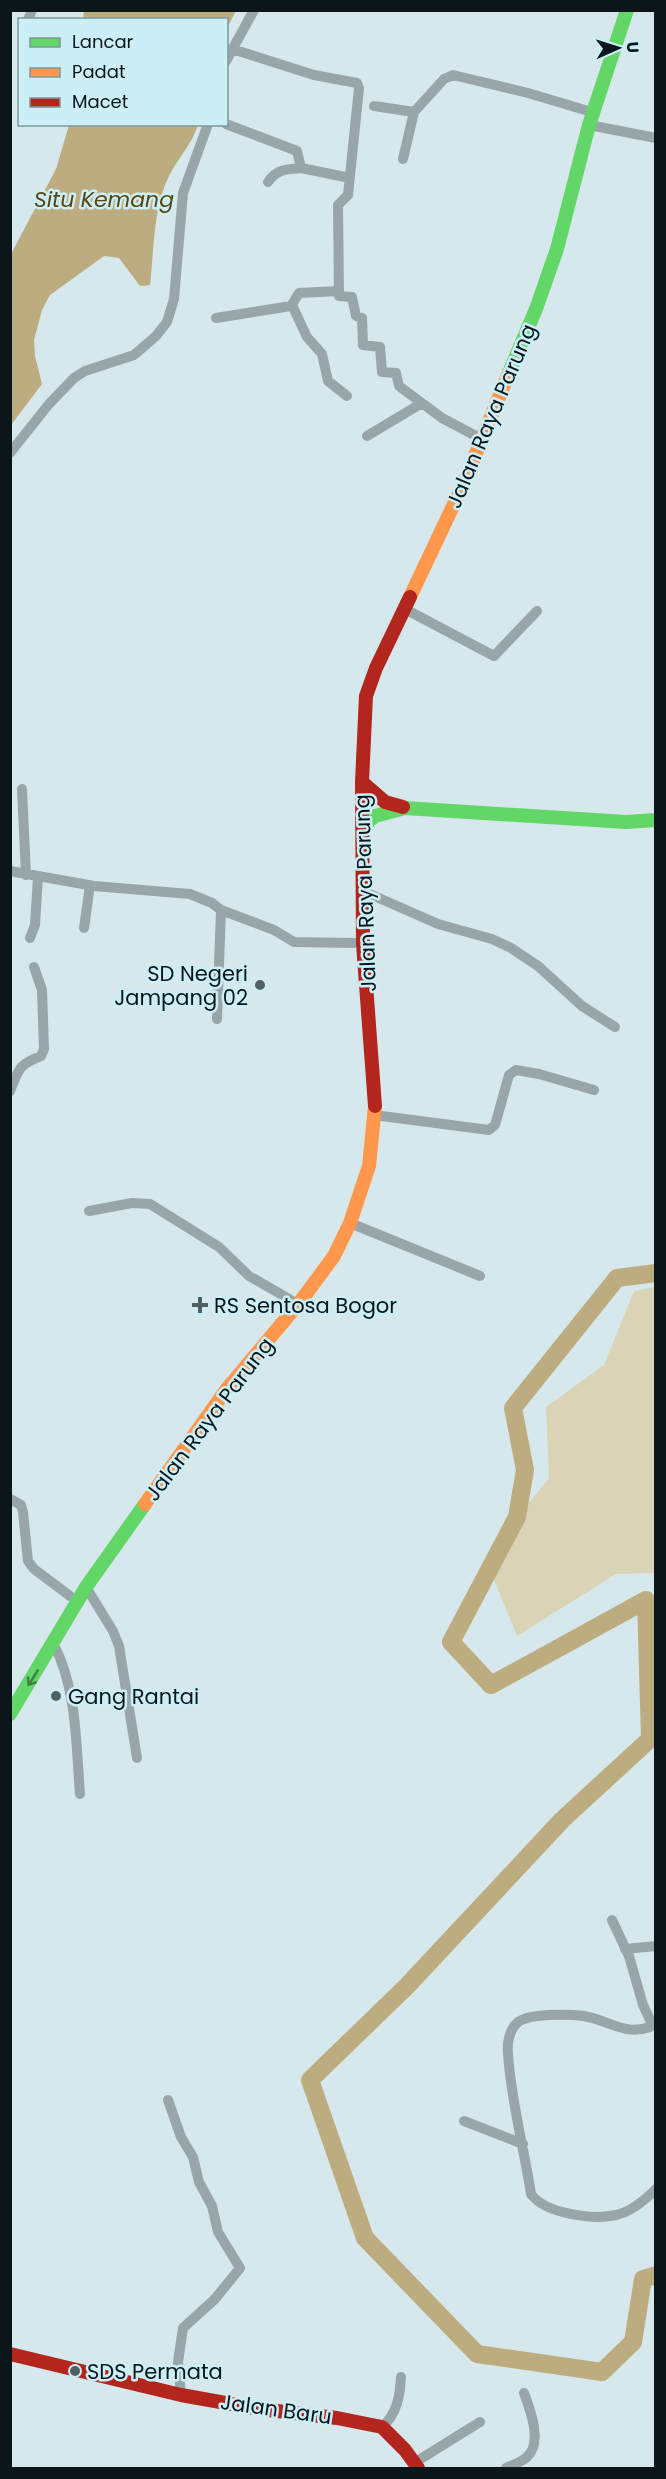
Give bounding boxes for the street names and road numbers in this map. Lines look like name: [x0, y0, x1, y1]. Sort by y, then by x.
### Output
street label: Jalan Raya Parung: [439, 319, 543, 513]
street label: Jalan Raya Parung: [347, 794, 383, 992]
street label: Jalan Raya Parung: [138, 1331, 280, 1507]
street label: Jalan Baru: [218, 2387, 334, 2431]

